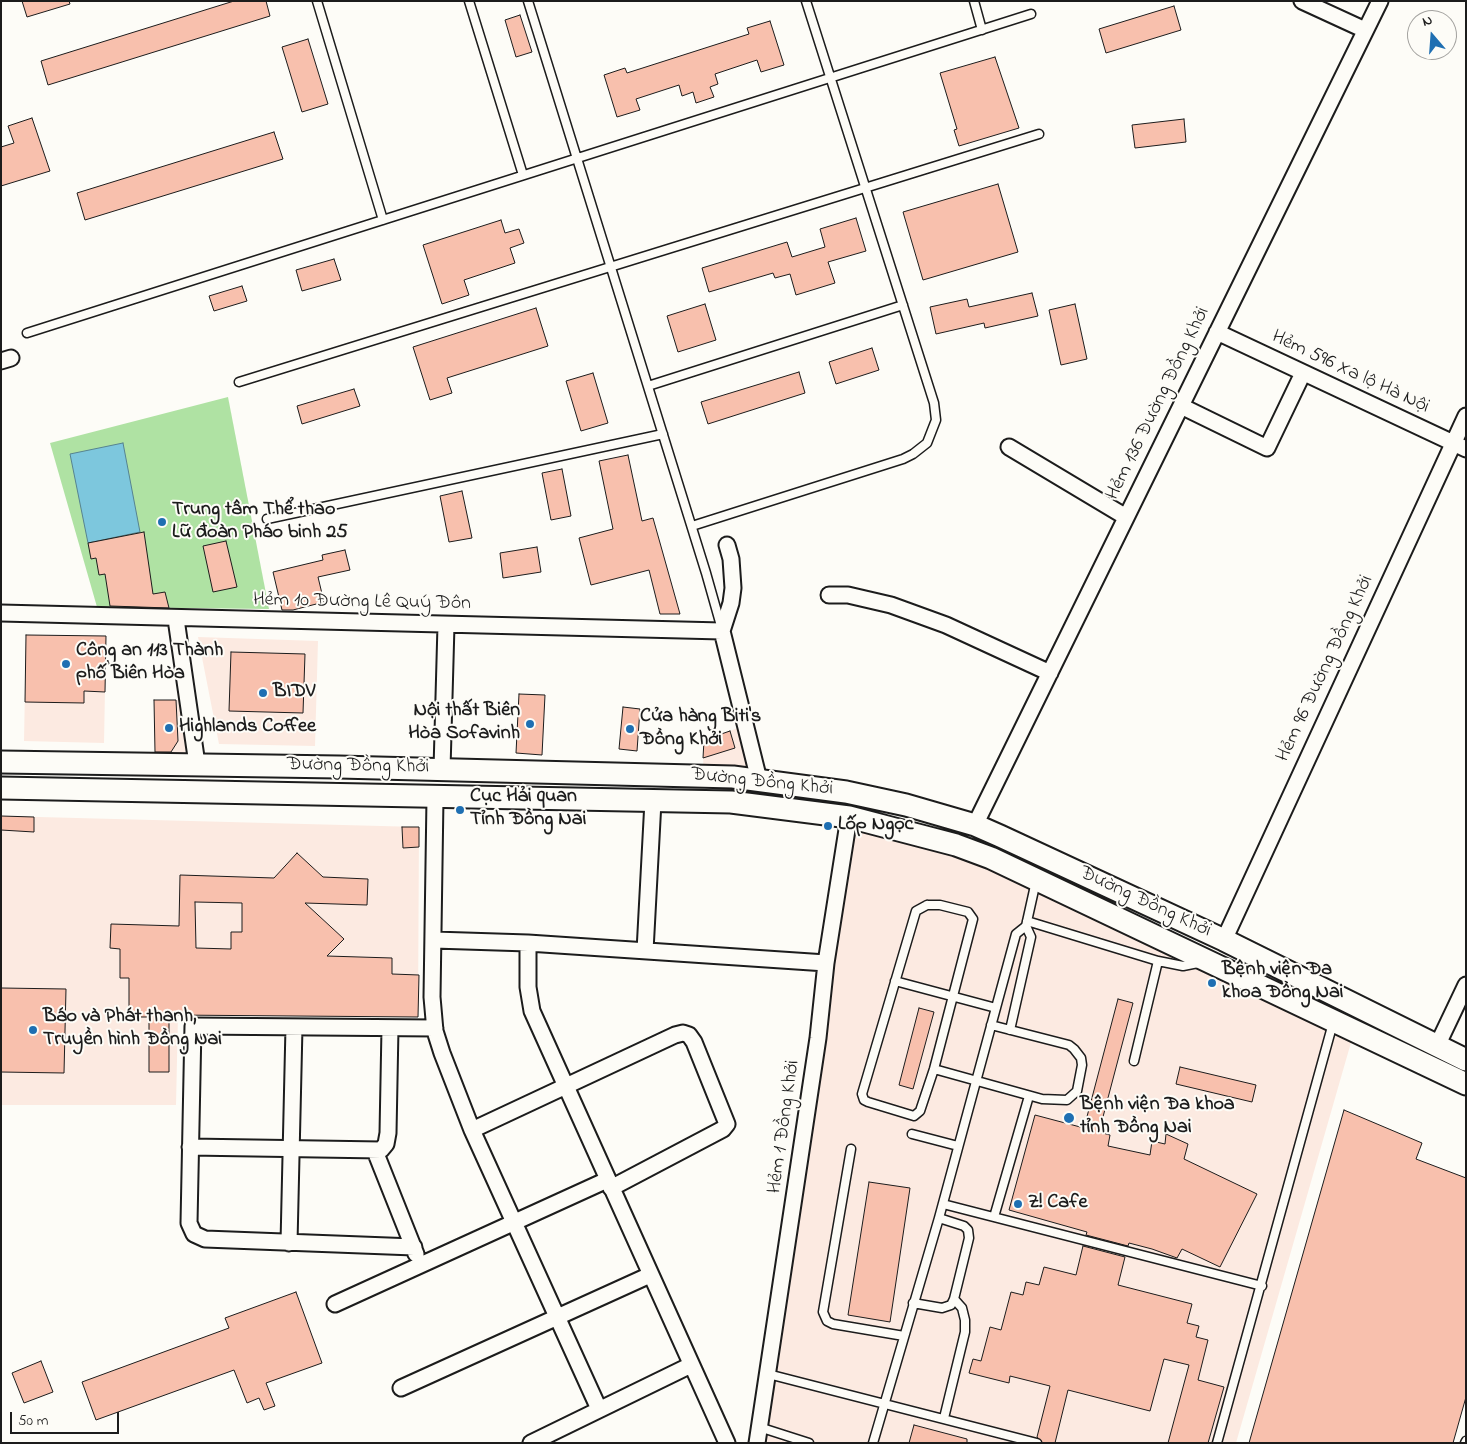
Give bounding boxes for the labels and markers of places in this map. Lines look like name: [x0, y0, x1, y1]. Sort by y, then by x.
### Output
place label: Trung tâm Thể thao Lữ đoàn Pháo binh 25: [172, 499, 348, 546]
marker: Trung tâm Thể thao Lữ đoàn Pháo binh 25: [156, 516, 168, 528]
place label: Công an 113 Thành phố Biên Hòa: [76, 640, 223, 687]
marker: Công an 113 Thành phố Biên Hòa: [60, 658, 72, 670]
place label: BIDV: [273, 681, 315, 705]
marker: BIDV: [257, 687, 269, 699]
place label: Nội thất Biên Hòa Sofavinh: [408, 700, 520, 747]
place label: Cửa hàng Biti's Đồng Khởi: [640, 706, 761, 753]
place label: Highlands Coffee: [179, 716, 316, 740]
marker: Nội thất Biên Hòa Sofavinh: [524, 718, 536, 730]
marker: Highlands Coffee: [163, 722, 175, 734]
marker: Cửa hàng Biti's Đồng Khởi: [624, 723, 636, 735]
place label: Cục Hải quan Tỉnh Đồng Nai: [470, 786, 586, 833]
marker: Cục Hải quan Tỉnh Đồng Nai: [454, 804, 466, 816]
place label: Lốp Ngọc: [838, 814, 913, 838]
marker: Lốp Ngọc: [822, 820, 834, 832]
place label: Bệnh viện Đa khoa Đồng Nai: [1222, 959, 1343, 1006]
marker: Bệnh viện Đa khoa Đồng Nai: [1206, 977, 1218, 989]
place label: Báo và Phát thanh, Truyền hình Đồng Nai: [43, 1006, 222, 1053]
marker: Báo và Phát thanh, Truyền hình Đồng Nai: [27, 1024, 39, 1036]
place label: Bệnh viện Đa khoa tỉnh Đồng Nai: [1080, 1094, 1235, 1141]
marker: Bệnh viện Đa khoa tỉnh Đồng Nai: [1062, 1111, 1076, 1125]
place label: Z! Cafe: [1028, 1192, 1087, 1216]
marker: Z! Cafe: [1012, 1198, 1024, 1210]

